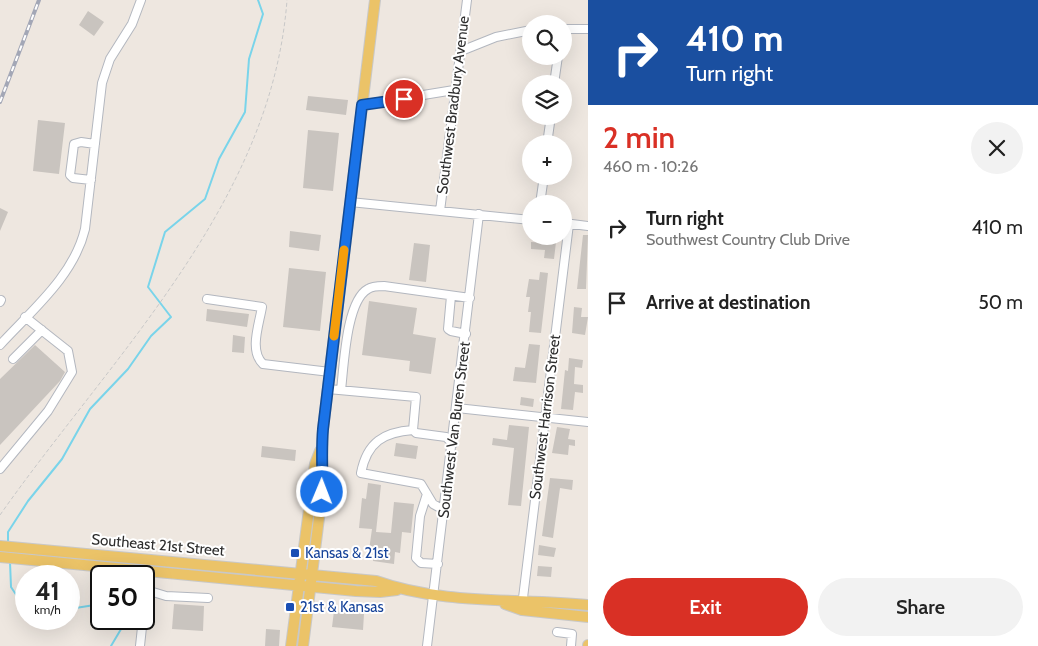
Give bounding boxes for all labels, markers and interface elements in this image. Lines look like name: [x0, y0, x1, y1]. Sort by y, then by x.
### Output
street label: Southwest Bradbury Avenue: [433, 15, 473, 195]
map controls: [522, 15, 572, 245]
button: search: [522, 15, 572, 65]
text: 410 m: [686, 17, 783, 60]
icon: right: [603, 20, 668, 85]
text: Turn right: [686, 60, 773, 87]
button: layers: [522, 75, 572, 125]
pin: [383, 78, 425, 120]
icon: arrive: [390, 85, 418, 113]
text: 2 min: [603, 119, 675, 156]
button: close: [971, 122, 1023, 174]
button: +: [522, 135, 572, 185]
text: 460 m · 10:26: [603, 157, 698, 176]
button: −: [522, 195, 572, 245]
text: Turn right: [646, 207, 724, 230]
icon: right: [603, 214, 631, 242]
text: 410 m: [972, 216, 1023, 239]
text: Southwest Country Club Drive: [646, 230, 850, 249]
icon: arrive: [603, 289, 631, 317]
text: Arrive at destination: [646, 291, 810, 314]
text: 50 m: [979, 291, 1023, 314]
street label: Southwest Harrison Street: [526, 333, 564, 501]
street label: Southwest Van Buren Street: [434, 341, 474, 519]
position arrow: [295, 465, 347, 517]
street label: Southeast 21st Street: [91, 530, 225, 560]
place label: Kansas & 21st: [305, 544, 389, 562]
marker: Kansas & 21st: [289, 547, 301, 559]
speed limit sign: 50: [90, 565, 155, 630]
text: 41: [35, 576, 60, 606]
button: Exit: [603, 578, 808, 636]
button: Share: [818, 578, 1023, 636]
place label: 21st & Kansas: [300, 598, 384, 616]
marker: 21st & Kansas: [284, 601, 296, 613]
text: km/h: [34, 602, 61, 617]

